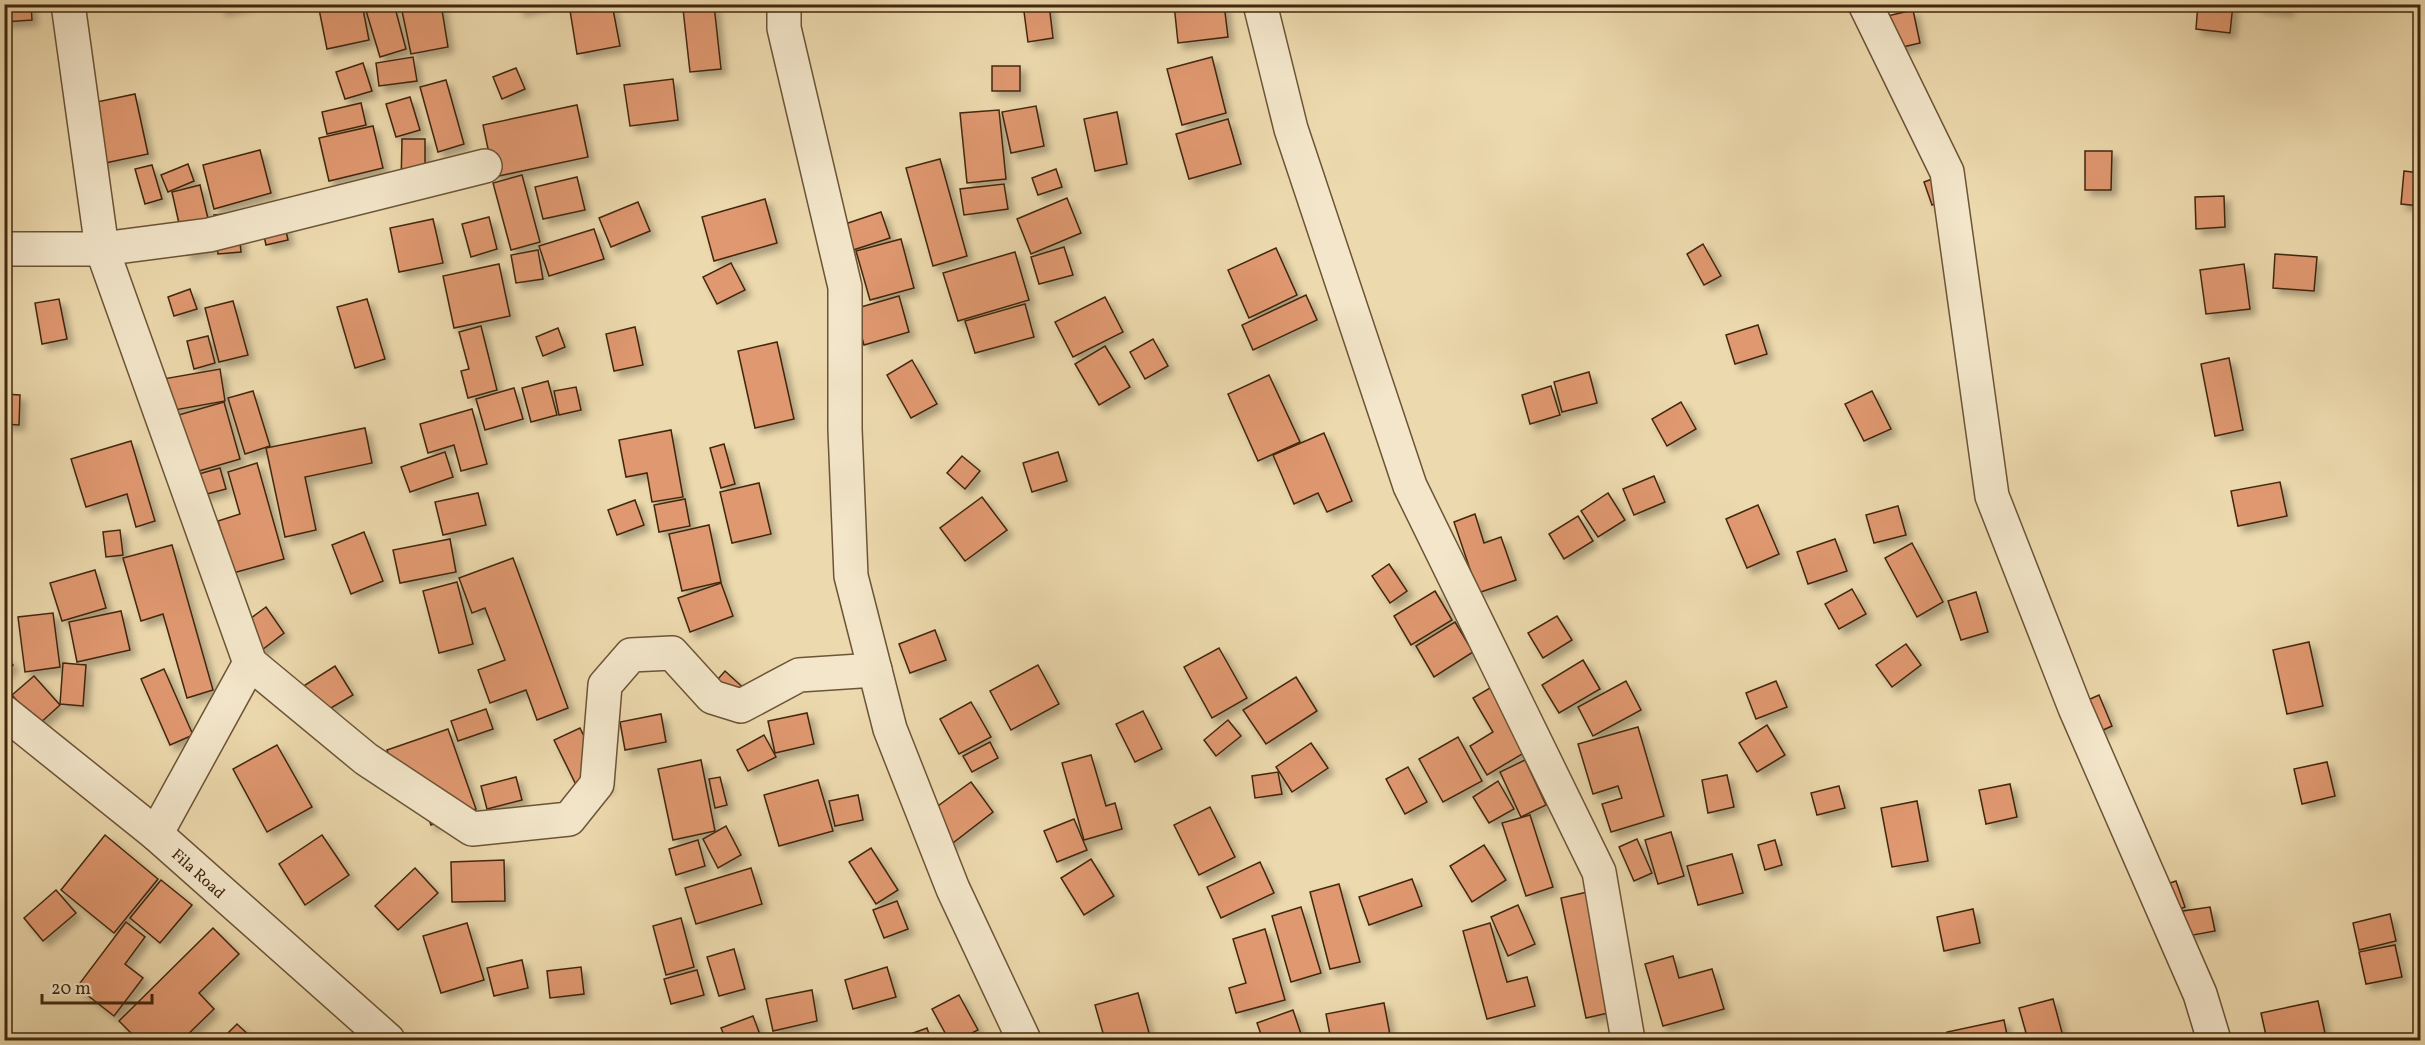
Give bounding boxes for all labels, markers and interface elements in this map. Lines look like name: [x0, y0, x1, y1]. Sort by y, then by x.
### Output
street label: Fila Road: [166, 844, 229, 905]
scale bar: [42, 967, 152, 1005]
text: 20 m: [51, 977, 91, 1002]

